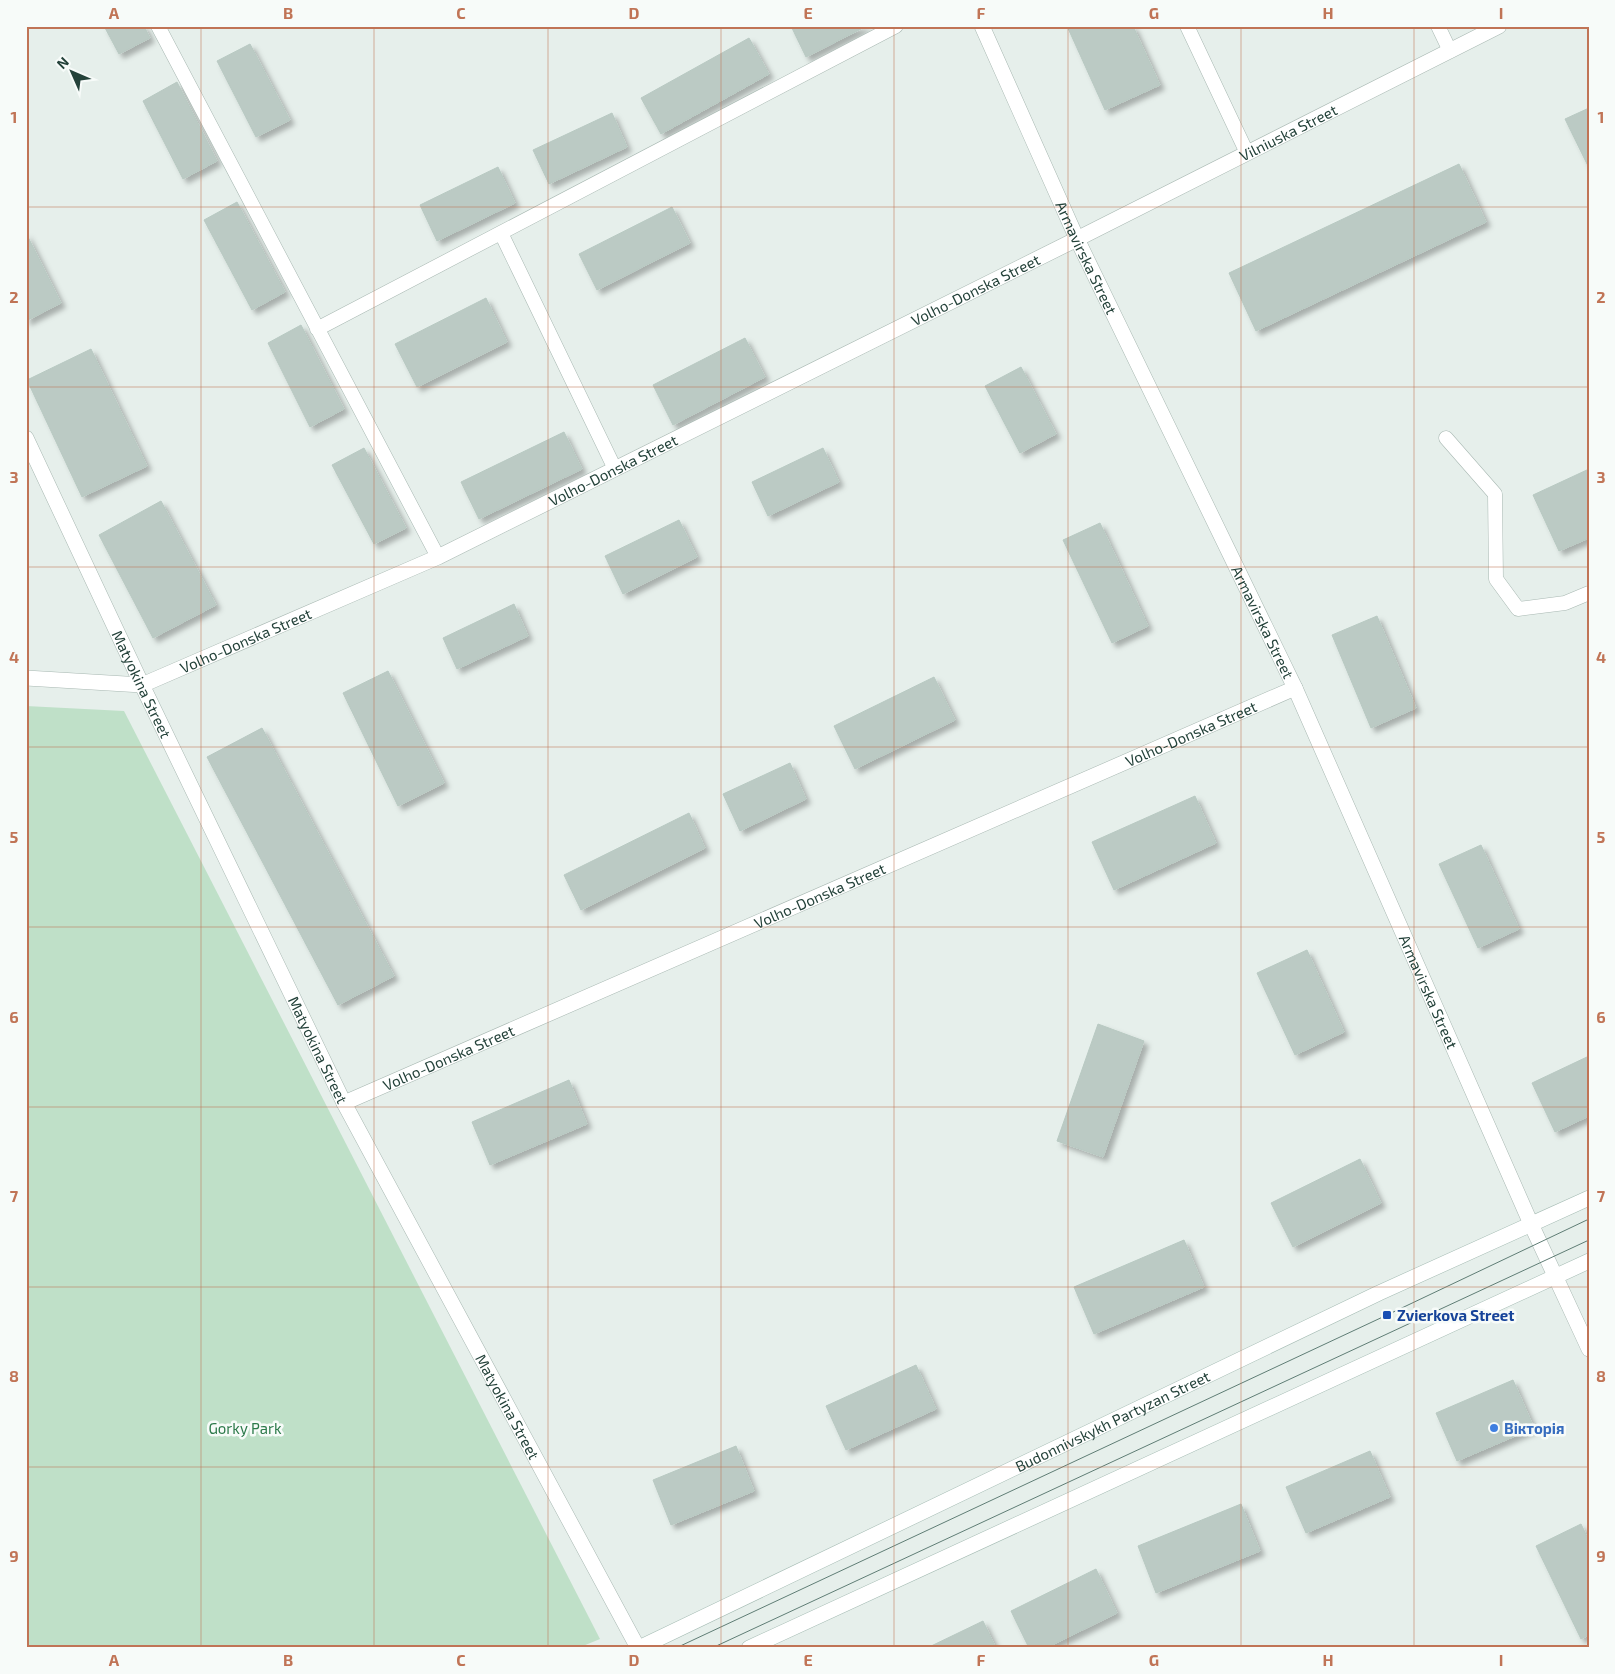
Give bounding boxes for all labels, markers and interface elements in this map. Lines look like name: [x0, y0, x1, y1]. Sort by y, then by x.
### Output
text: A: [109, 3, 120, 22]
text: B: [283, 3, 293, 22]
text: C: [456, 3, 466, 22]
text: D: [629, 3, 640, 22]
text: E: [803, 3, 813, 22]
text: F: [977, 3, 986, 22]
text: G: [1149, 3, 1159, 22]
text: H: [1322, 3, 1334, 22]
text: I: [1499, 3, 1503, 22]
north arrow: [48, 48, 98, 98]
text: N: [53, 53, 72, 72]
street label: Vilniuska Street: [1236, 100, 1340, 165]
text: 1: [11, 107, 17, 126]
text: 1: [1598, 107, 1604, 126]
street label: Armavirska Street: [1052, 198, 1121, 317]
street label: Volho-Donska Street: [908, 250, 1043, 329]
text: 2: [9, 287, 19, 306]
text: 2: [1596, 287, 1606, 306]
street label: Volho-Donska Street: [546, 430, 680, 510]
text: 3: [9, 467, 19, 486]
text: 3: [1596, 467, 1606, 486]
street label: Armavirska Street: [1228, 563, 1298, 682]
street label: Volho-Donska Street: [177, 604, 314, 677]
street label: Matyokina Street: [109, 627, 175, 741]
text: 4: [9, 647, 19, 666]
text: 4: [1596, 647, 1606, 666]
street label: Volho-Donska Street: [1122, 697, 1260, 770]
text: 5: [10, 827, 19, 846]
text: 5: [1597, 827, 1606, 846]
street label: Volho-Donska Street: [751, 859, 888, 932]
street label: Armavirska Street: [1396, 932, 1462, 1052]
street label: Matyokina Street: [285, 993, 352, 1107]
text: 6: [9, 1007, 19, 1026]
text: 6: [1596, 1007, 1606, 1026]
street label: Volho-Donska Street: [380, 1021, 517, 1094]
text: 7: [10, 1186, 19, 1205]
text: 7: [1597, 1186, 1606, 1205]
place label: Zvierkova Street: [1397, 1306, 1514, 1324]
marker: Zvierkova Street: [1381, 1309, 1393, 1321]
street label: Matyokina Street: [472, 1351, 544, 1462]
text: 8: [9, 1366, 19, 1385]
text: 8: [1596, 1366, 1606, 1385]
street label: Budonnivskykh Partyzan Street: [1012, 1367, 1213, 1475]
park label: Gorky Park: [208, 1419, 282, 1437]
place label: Вікторія: [1504, 1419, 1565, 1437]
marker: Вікторія: [1488, 1422, 1500, 1434]
text: 9: [9, 1546, 19, 1565]
text: 9: [1596, 1546, 1606, 1565]
text: A: [109, 1650, 120, 1669]
text: B: [283, 1650, 293, 1669]
text: C: [456, 1650, 466, 1669]
text: D: [629, 1650, 640, 1669]
text: E: [803, 1650, 813, 1669]
text: F: [977, 1650, 986, 1669]
text: G: [1149, 1650, 1159, 1669]
text: H: [1322, 1650, 1334, 1669]
text: I: [1499, 1650, 1503, 1669]

